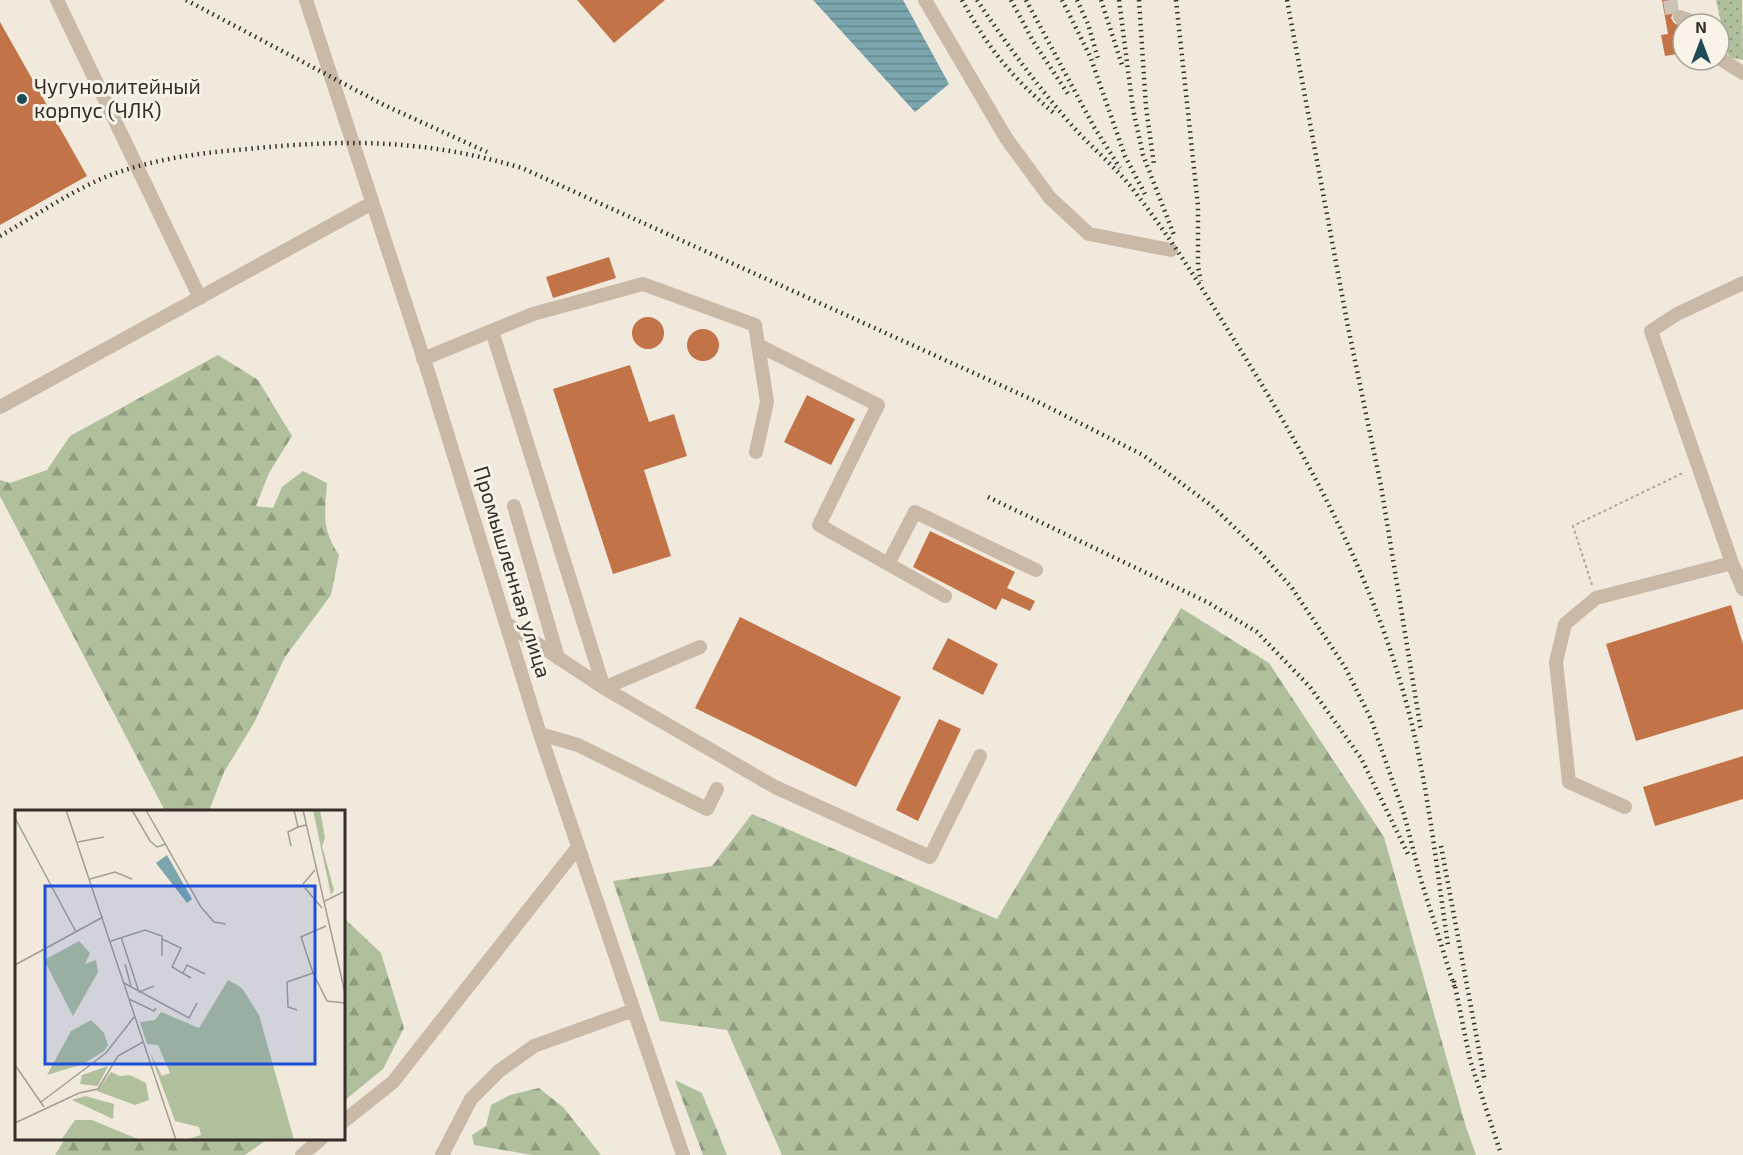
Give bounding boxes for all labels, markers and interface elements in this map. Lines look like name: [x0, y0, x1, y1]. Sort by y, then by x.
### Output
north arrow: [1671, 12, 1731, 72]
text: N: [1695, 17, 1707, 36]
place label: Чугунолитейный корпус (ЧЛК): [34, 73, 201, 123]
marker: Чугунолитейный корпус (ЧЛК): [15, 92, 29, 106]
street label: Промышленная улица: [468, 463, 558, 681]
inset map: [15, 810, 345, 1140]

